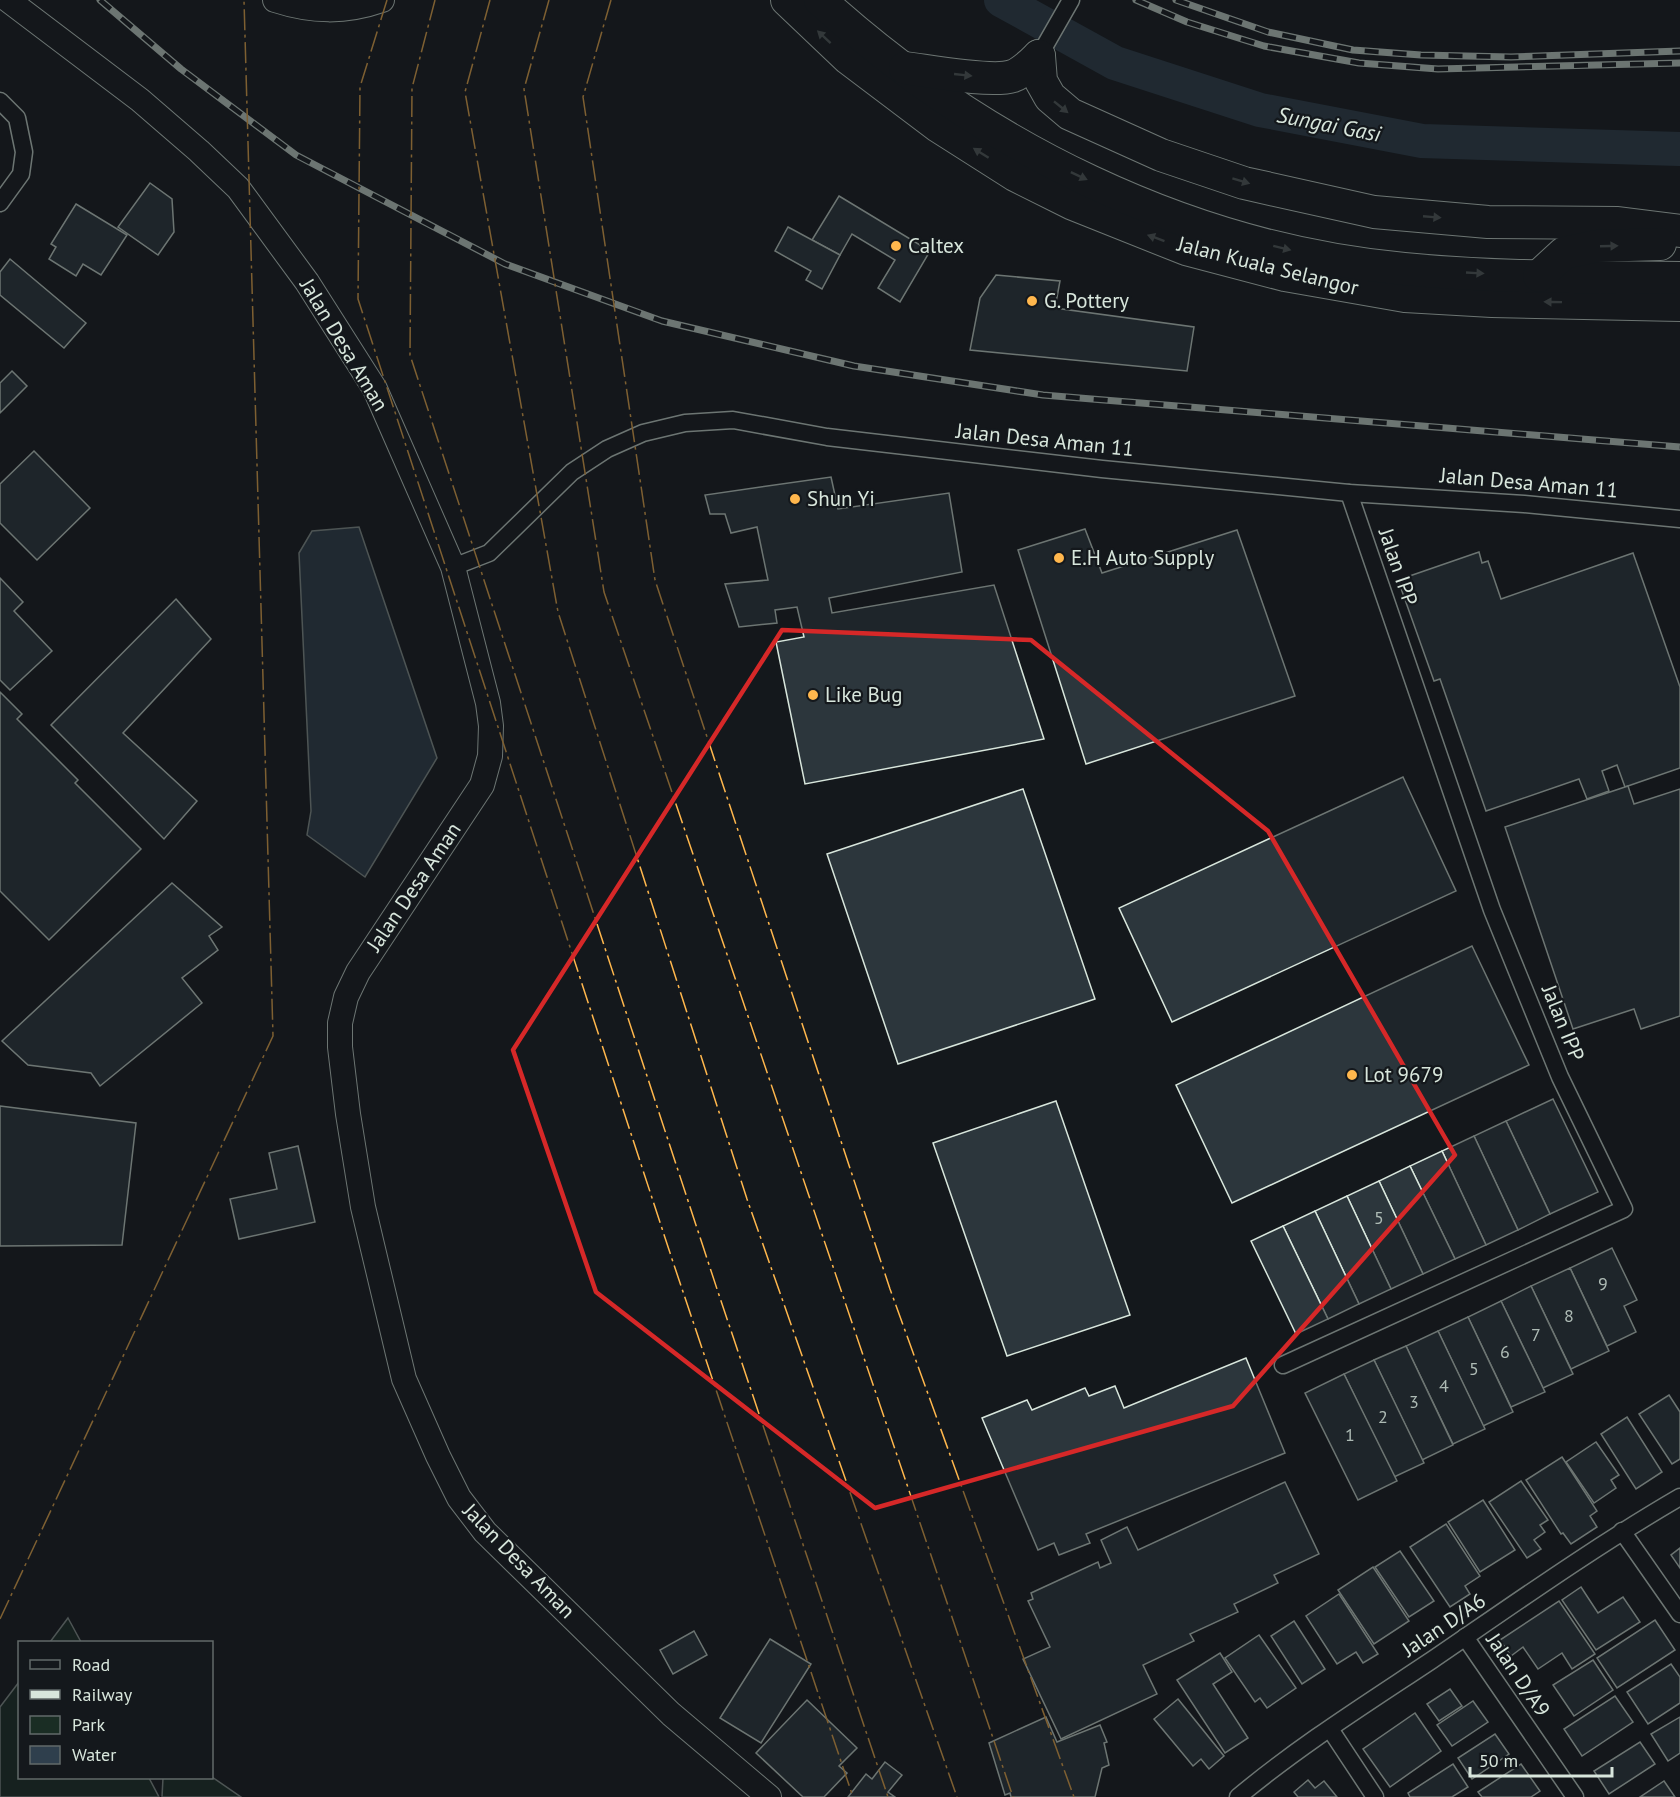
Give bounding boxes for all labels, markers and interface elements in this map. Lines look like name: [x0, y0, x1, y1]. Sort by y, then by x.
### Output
one-way arrow: [817, 30, 832, 44]
one-way arrow: [953, 70, 972, 80]
one-way arrow: [1053, 100, 1069, 113]
water label: Sungai Gasi: [1275, 100, 1385, 148]
one-way arrow: [973, 147, 989, 159]
one-way arrow: [1071, 171, 1088, 180]
one-way arrow: [1232, 177, 1250, 186]
one-way arrow: [1422, 212, 1441, 222]
street label: Jalan Kuala Selangor: [1174, 230, 1362, 301]
place label: Caltex: [908, 232, 964, 259]
one-way arrow: [1147, 232, 1165, 242]
marker: Caltex: [889, 239, 903, 253]
one-way arrow: [1599, 241, 1618, 250]
one-way arrow: [1273, 244, 1291, 254]
one-way arrow: [1466, 268, 1485, 278]
street label: Jalan Desa Aman: [294, 273, 395, 416]
place label: G. Pottery: [1044, 287, 1129, 314]
marker: G. Pottery: [1025, 294, 1039, 308]
one-way arrow: [1544, 297, 1563, 307]
street label: Jalan Desa Aman 11: [954, 417, 1135, 462]
street label: Jalan Desa Aman 11: [1438, 461, 1619, 504]
place label: Shun Yi: [807, 485, 875, 512]
marker: Shun Yi: [788, 492, 802, 506]
street label: Jalan IPP: [1372, 524, 1424, 609]
place label: E.H Auto Supply: [1071, 544, 1214, 571]
marker: E.H Auto Supply: [1052, 551, 1066, 565]
place label: Like Bug: [825, 681, 902, 708]
marker: Like Bug: [806, 688, 820, 702]
street label: Jalan Desa Aman: [360, 817, 467, 957]
street label: Jalan IPP: [1536, 980, 1591, 1065]
place label: Lot 9679: [1364, 1061, 1443, 1088]
marker: Lot 9679: [1345, 1068, 1359, 1082]
house number: 5: [1374, 1206, 1384, 1229]
house number: 9: [1598, 1272, 1608, 1295]
house number: 8: [1564, 1304, 1574, 1327]
house number: 7: [1531, 1323, 1541, 1346]
house number: 6: [1500, 1340, 1510, 1363]
house number: 5: [1469, 1357, 1479, 1380]
house number: 4: [1439, 1374, 1449, 1397]
house number: 3: [1409, 1390, 1419, 1413]
house number: 2: [1378, 1405, 1388, 1428]
house number: 1: [1345, 1423, 1355, 1446]
street label: Jalan Desa Aman: [457, 1497, 581, 1624]
street label: Jalan D/A6: [1396, 1587, 1491, 1663]
street label: Jalan D/A9: [1480, 1627, 1556, 1722]
legend: [18, 1641, 213, 1779]
text: Road: [72, 1653, 110, 1676]
text: Railway: [72, 1683, 133, 1706]
text: Park: [72, 1713, 105, 1736]
scale bar: [1470, 1740, 1612, 1778]
text: Water: [72, 1743, 116, 1766]
text: 50 m: [1479, 1749, 1518, 1772]

